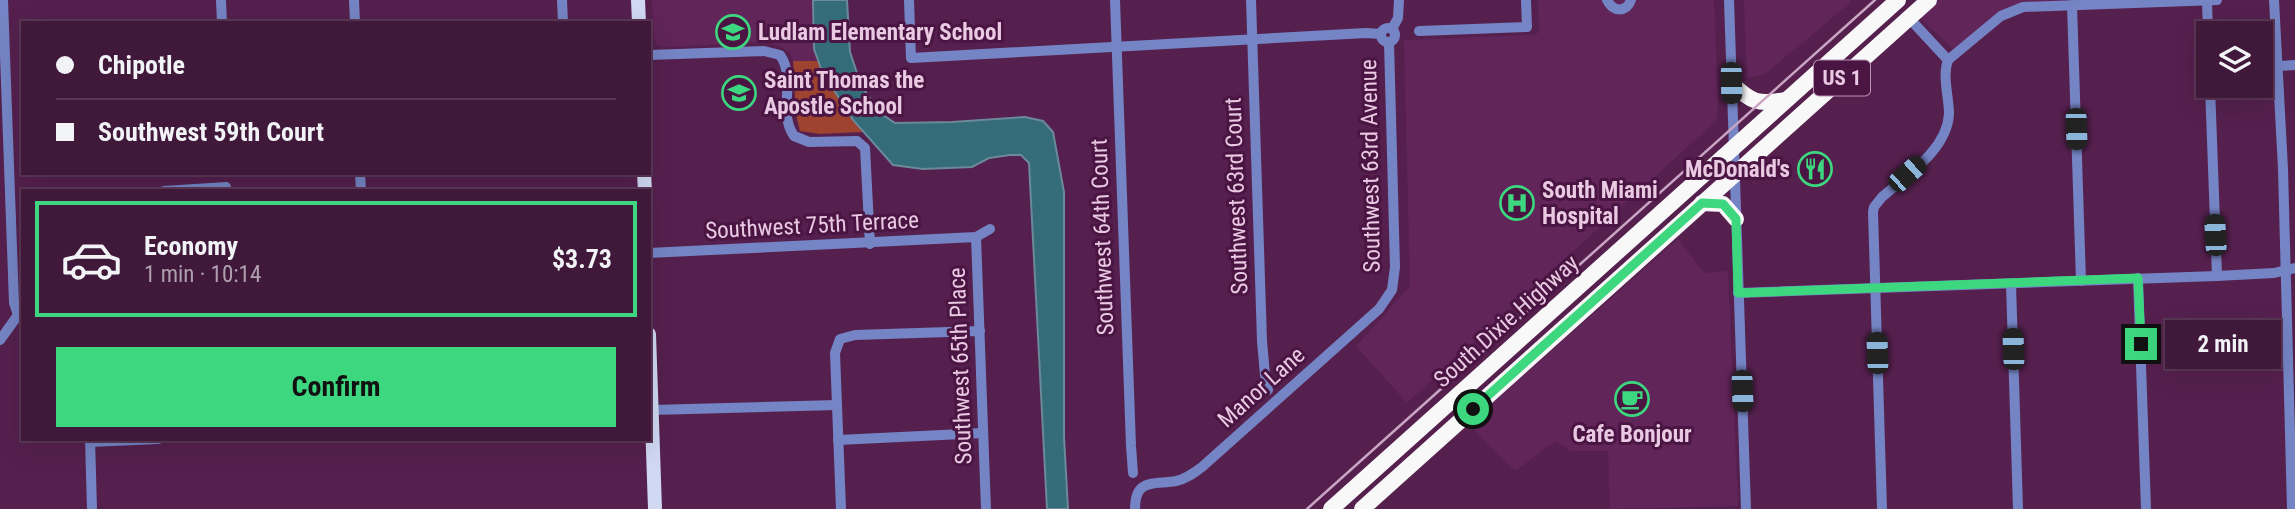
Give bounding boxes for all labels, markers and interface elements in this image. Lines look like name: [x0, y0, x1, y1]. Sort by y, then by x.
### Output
school or university icon: Ludlam Elementary School: [714, 13, 752, 51]
place label: Ludlam Elementary School: [758, 19, 1002, 46]
map controls: [2196, 21, 2273, 98]
button: layers: [2196, 21, 2273, 98]
text: Chipotle: [98, 50, 185, 80]
street label: Southwest 63rd Avenue: [1355, 59, 1386, 273]
road number: US 1: [1814, 60, 1870, 96]
car: [1721, 62, 1742, 104]
place label: Saint Thomas the Apostle School: [764, 67, 924, 120]
school or university icon: Saint Thomas the Apostle School: [720, 74, 758, 112]
street label: Southwest 63rd Court: [1220, 97, 1253, 295]
car: [2065, 108, 2088, 150]
text: Southwest 59th Court: [98, 117, 324, 147]
street label: Southwest 64th Court: [1086, 138, 1119, 336]
restaurant icon: McDonald's: [1796, 150, 1834, 188]
car: [1885, 152, 1930, 196]
place label: McDonald's: [1685, 156, 1790, 183]
place label: South Miami Hospital: [1542, 177, 1658, 230]
hospital icon: South Miami Hospital: [1498, 184, 1536, 222]
street label: Southwest 75th Terrace: [705, 206, 920, 245]
car: [2204, 213, 2227, 257]
icon: car: [60, 228, 123, 291]
text: Economy: [144, 231, 238, 261]
text: $3.73: [552, 244, 612, 274]
street label: South Dixie Highway: [1429, 249, 1584, 393]
text: 1 min · 10:14: [144, 261, 261, 288]
street label: Southwest 65th Place: [944, 267, 977, 465]
callout: 2 min: [2166, 320, 2281, 368]
car: [2002, 328, 2025, 370]
route end: [2125, 328, 2157, 360]
text: 2 min: [2197, 331, 2249, 358]
car: [1866, 332, 1889, 374]
street label: Manor Lane: [1212, 341, 1310, 433]
button: Confirm: [56, 347, 616, 427]
car: [1731, 370, 1754, 412]
cafe icon: Cafe Bonjour: [1613, 380, 1651, 418]
route start: [1457, 393, 1489, 425]
place label: Cafe Bonjour: [1572, 421, 1692, 448]

